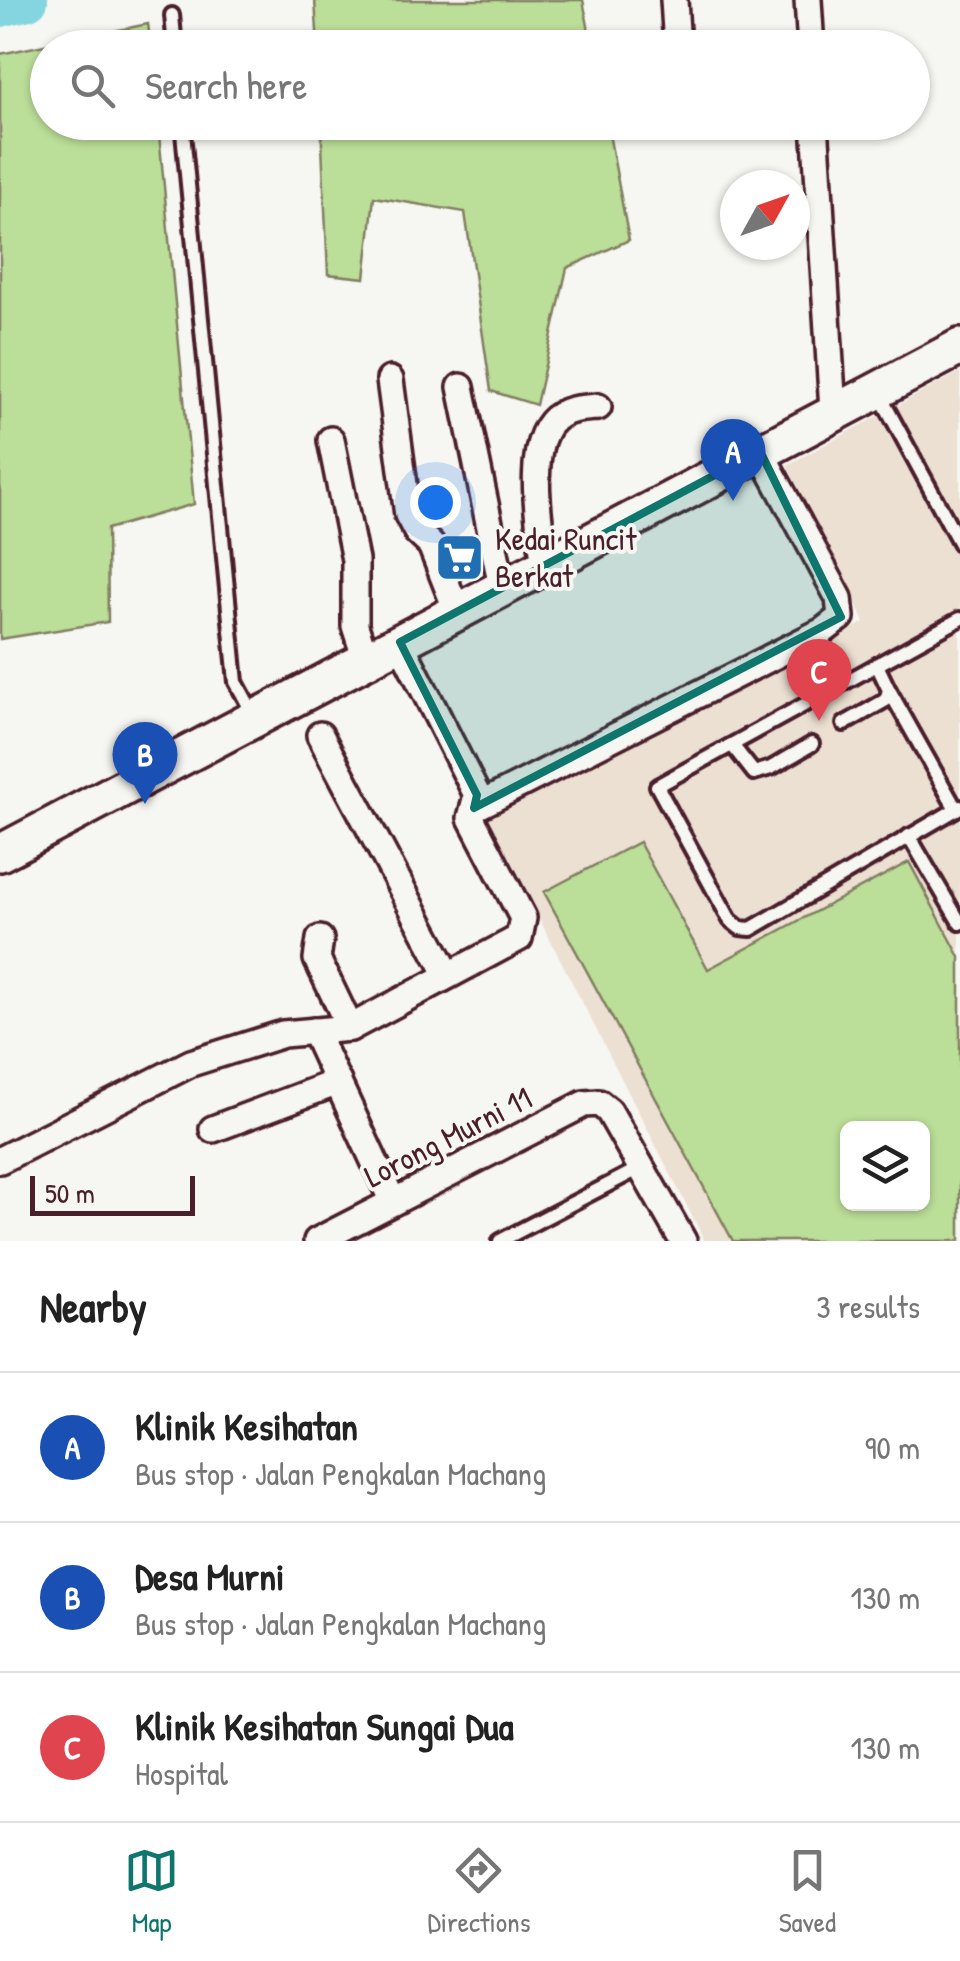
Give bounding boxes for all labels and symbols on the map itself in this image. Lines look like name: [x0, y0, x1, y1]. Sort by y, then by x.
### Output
north arrow: [720, 170, 810, 260]
pin: A: [700, 418, 766, 501]
your location: [410, 477, 461, 528]
place label: Kedai Runcit Berkat: [495, 517, 637, 597]
supermarket icon: Kedai Runcit Berkat: [434, 531, 486, 583]
pin: C: [786, 638, 852, 721]
pin: B: [112, 722, 178, 804]
street label: Lorong Murni 11: [357, 1076, 539, 1197]
scale bar: [30, 1171, 195, 1216]

